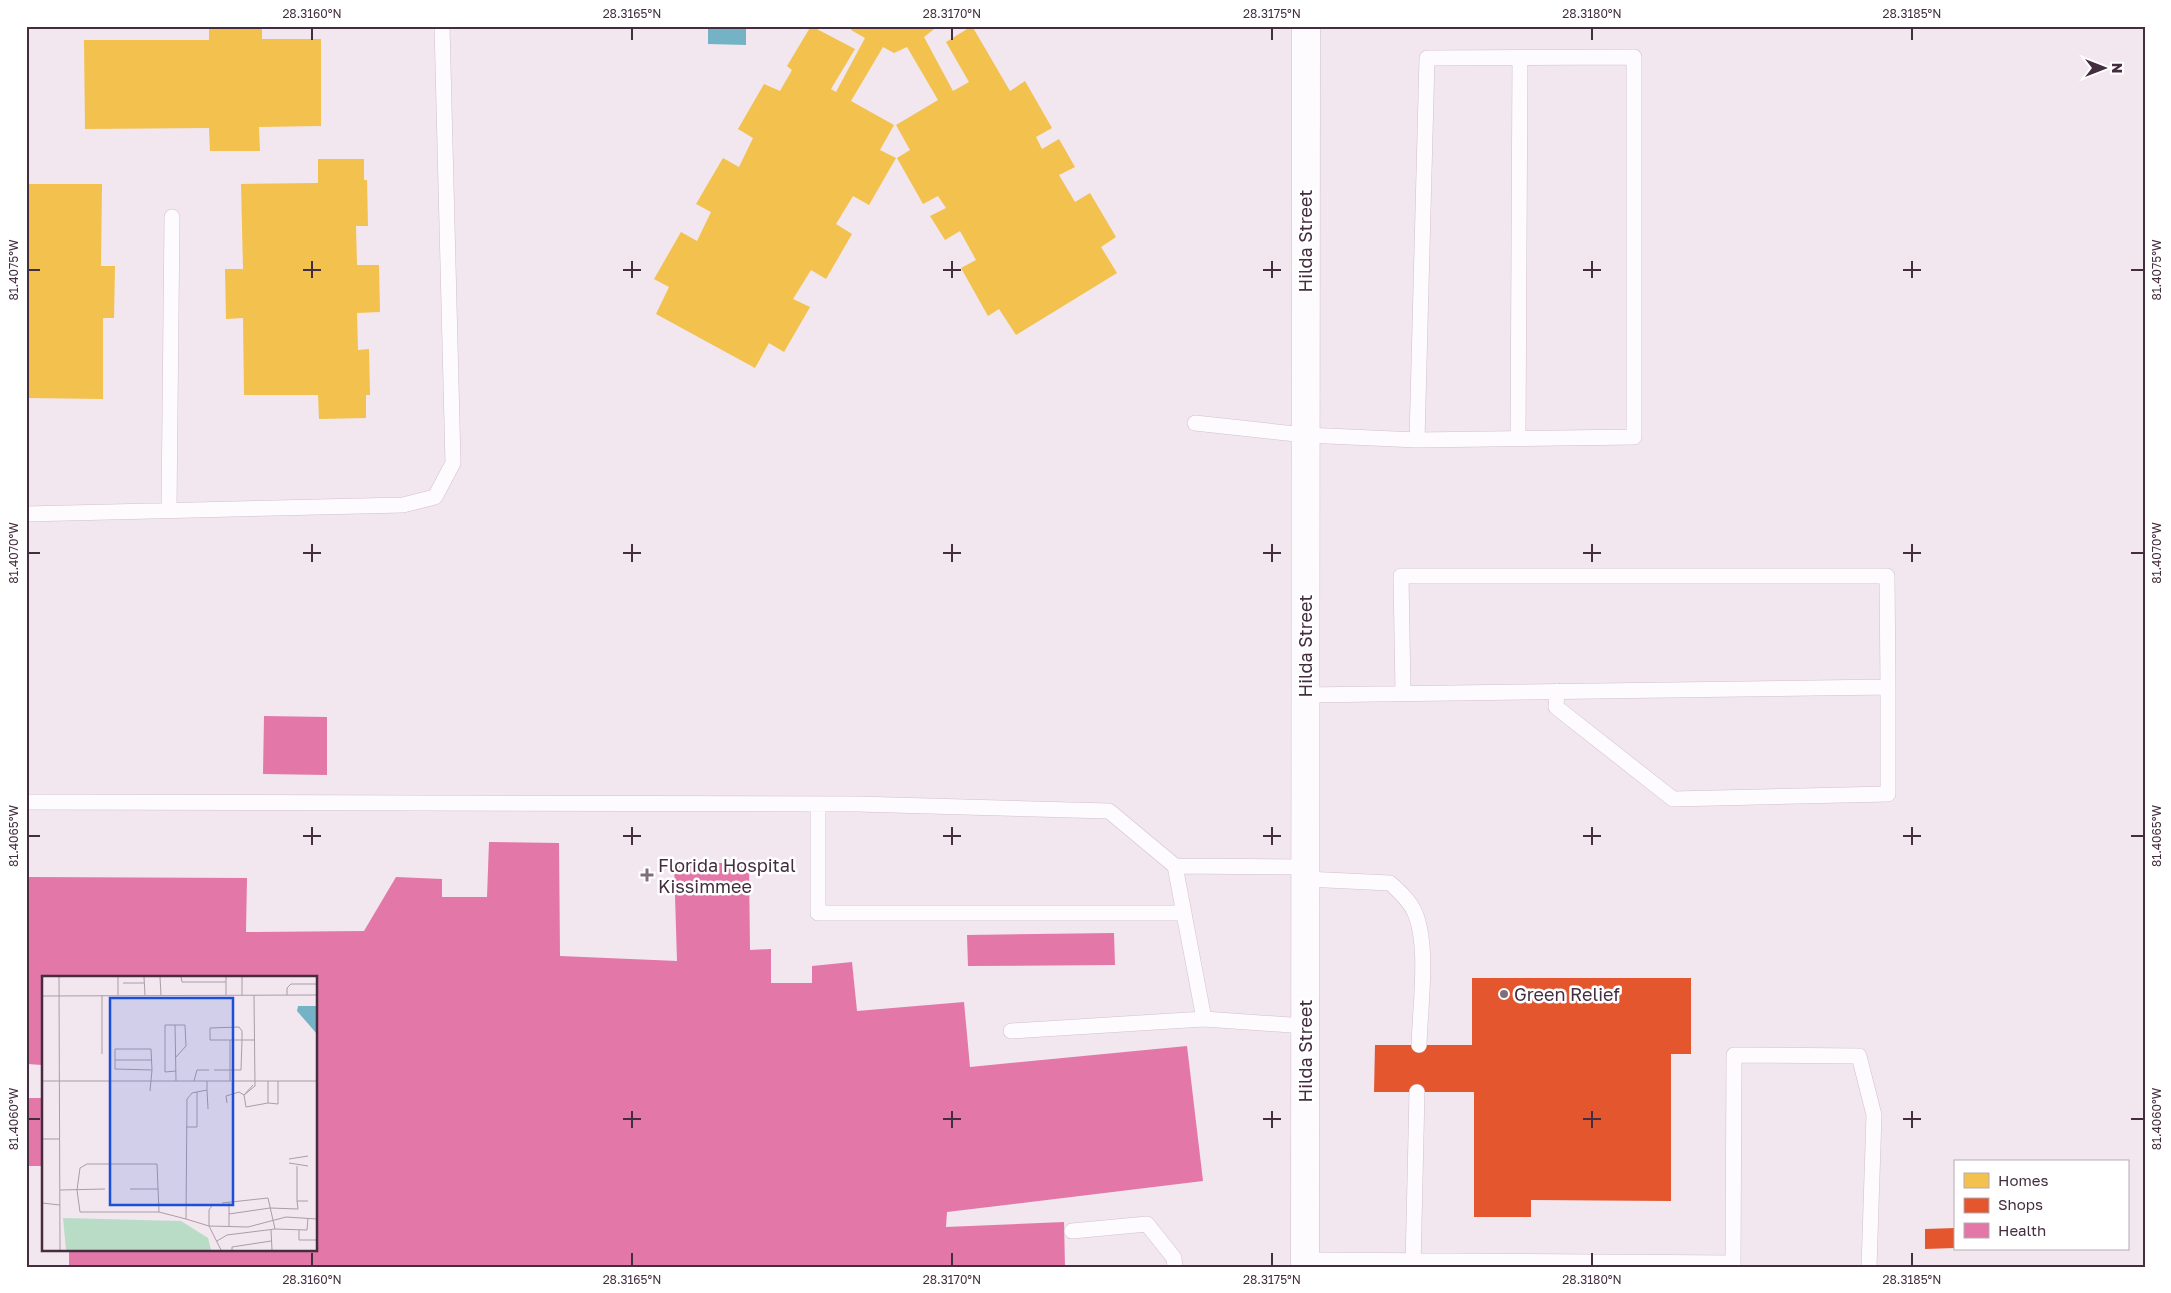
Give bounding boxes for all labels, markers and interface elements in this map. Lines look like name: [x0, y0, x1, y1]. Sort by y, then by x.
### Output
text: 28.3160°N: [282, 6, 342, 21]
text: 28.3165°N: [603, 6, 661, 21]
text: 28.3170°N: [923, 6, 981, 21]
text: 28.3175°N: [1243, 6, 1301, 21]
text: 28.3180°N: [1562, 6, 1622, 21]
text: 28.3185°N: [1883, 6, 1941, 21]
north arrow: [2078, 42, 2128, 92]
text: N: [2109, 63, 2126, 73]
street label: Hilda Street: [1294, 189, 1316, 293]
text: 81.4075°W: [6, 239, 21, 301]
text: 81.4075°W: [2149, 239, 2164, 301]
text: 81.4070°W: [6, 522, 21, 584]
text: 81.4070°W: [2149, 522, 2164, 584]
street label: Hilda Street: [1294, 594, 1316, 698]
text: 81.4065°W: [6, 805, 21, 867]
text: 81.4065°W: [2149, 805, 2164, 867]
place label: Florida Hospital Kissimmee: [658, 854, 796, 897]
marker: Florida Hospital Kissimmee: [640, 868, 654, 882]
inset map: [42, 976, 318, 1250]
place label: Green Relief: [1514, 983, 1620, 1005]
marker: Green Relief: [1498, 988, 1510, 1000]
street label: Hilda Street: [1294, 999, 1316, 1103]
text: 81.4060°W: [6, 1087, 21, 1150]
text: 81.4060°W: [2149, 1087, 2164, 1150]
legend: [1954, 1160, 2128, 1250]
text: Homes: [1998, 1171, 2048, 1189]
text: Shops: [1998, 1195, 2043, 1213]
text: Health: [1998, 1221, 2046, 1239]
text: 28.3160°N: [282, 1272, 342, 1287]
text: 28.3165°N: [603, 1272, 661, 1287]
text: 28.3170°N: [923, 1272, 981, 1287]
text: 28.3175°N: [1243, 1272, 1301, 1287]
text: 28.3180°N: [1562, 1272, 1622, 1287]
text: 28.3185°N: [1883, 1272, 1941, 1287]

